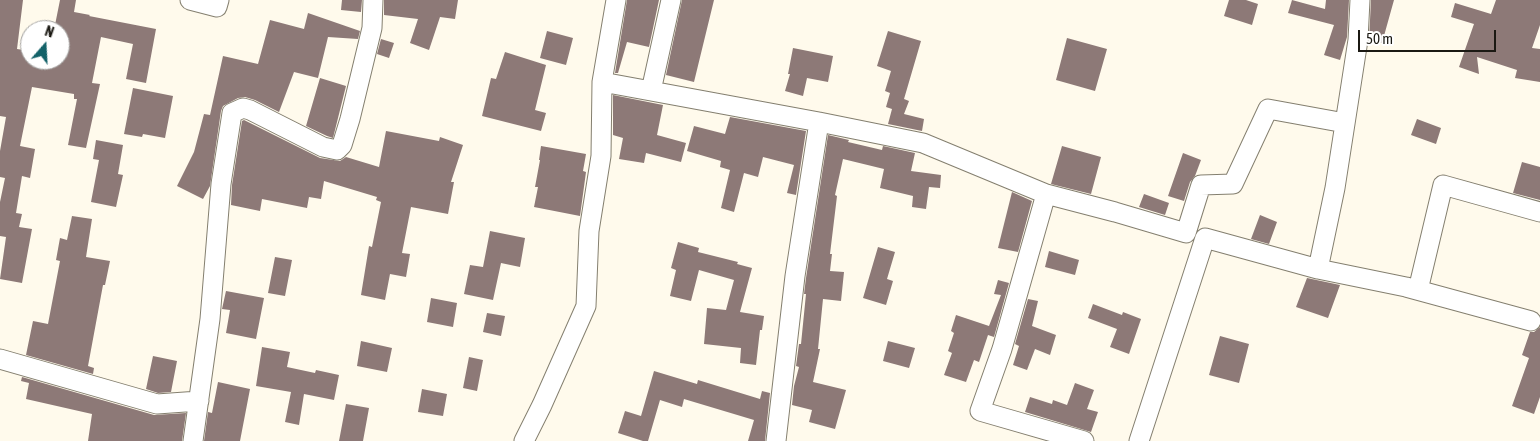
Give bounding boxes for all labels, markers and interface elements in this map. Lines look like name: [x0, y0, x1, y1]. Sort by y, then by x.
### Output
north arrow: [20, 20, 70, 70]
scale bar: [1360, 20, 1498, 52]
text: N: [43, 23, 56, 41]
text: 50 m: [1366, 30, 1393, 47]

